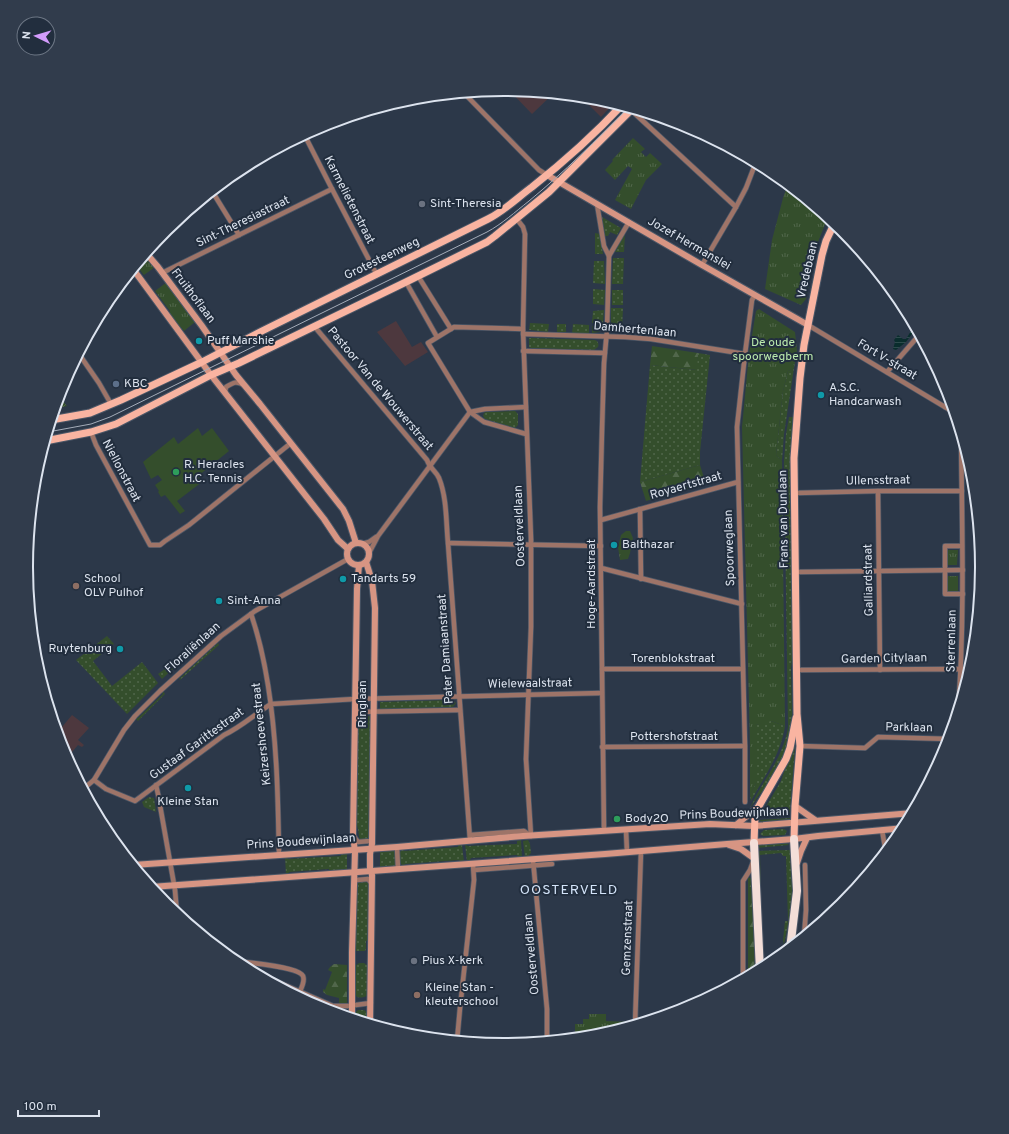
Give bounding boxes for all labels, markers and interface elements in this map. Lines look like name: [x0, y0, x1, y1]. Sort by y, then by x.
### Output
north arrow: [16, 16, 56, 56]
text: N: [20, 31, 34, 40]
street label: Karmelietenstraat: [320, 153, 378, 247]
street label: Sint-Theresiastraat: [194, 192, 292, 252]
place label: Sint-Theresia: [430, 196, 501, 212]
marker: Sint-Theresia: [417, 199, 427, 209]
street label: Jozef Hermanslei: [645, 214, 733, 274]
street label: Grotesteenweg: [342, 234, 422, 284]
street label: Vredebaan: [794, 240, 822, 300]
street label: Fruithoflaan: [167, 265, 219, 327]
street label: Damhertenlaan: [593, 318, 677, 342]
street label: Pastoor Van de Wouwerstraat: [323, 324, 437, 454]
place label: Puff Marshie: [207, 333, 274, 349]
park label: De oude spoorwegberm: [733, 335, 814, 365]
marker: Puff Marshie: [194, 336, 204, 346]
street label: Fort V-straat: [854, 336, 920, 384]
place label: KBC: [124, 376, 148, 392]
marker: KBC: [111, 379, 121, 389]
place label: A.S.C. Handcarwash: [829, 380, 901, 410]
marker: A.S.C. Handcarwash: [816, 390, 826, 400]
street label: Niellonstraat: [98, 437, 144, 505]
place label: R. Heracles H.C. Tennis: [184, 457, 244, 487]
marker: R. Heracles H.C. Tennis: [171, 467, 181, 477]
street label: Royaertstraat: [648, 468, 724, 504]
street label: Frans van Dunlaan: [775, 470, 793, 568]
street label: Ullensstraat: [846, 472, 910, 490]
street label: Oosterveldlaan: [511, 485, 529, 567]
street label: Spoorweglaan: [721, 509, 739, 587]
place label: Balthazar: [622, 537, 674, 553]
street label: Hoge-Aardstraat: [584, 539, 600, 629]
marker: Balthazar: [609, 540, 619, 550]
street label: Galliardstraat: [860, 544, 878, 616]
place label: School OLV Pulhof: [84, 571, 143, 601]
place label: Tandarts 59: [351, 571, 416, 587]
marker: Tandarts 59: [338, 574, 348, 584]
marker: School OLV Pulhof: [71, 581, 81, 591]
place label: Sint-Anna: [227, 593, 281, 609]
street label: Pater Damiaanstraat: [434, 593, 458, 705]
marker: Sint-Anna: [214, 596, 224, 606]
street label: Sterrenlaan: [943, 609, 961, 673]
street label: Floraliënlaan: [162, 619, 224, 677]
place label: Ruytenburg: [48, 641, 112, 657]
marker: Ruytenburg: [115, 644, 125, 654]
street label: Garden Citylaan: [841, 650, 927, 668]
street label: Torenblokstraat: [631, 651, 715, 667]
street label: Wielewaalstraat: [488, 675, 572, 693]
street label: Ringlaan: [355, 680, 371, 728]
street label: Keizershoevestraat: [249, 682, 275, 786]
street label: Gustaaf Garittestraat: [147, 704, 247, 784]
street label: Parklaan: [885, 720, 933, 736]
street label: Pottershofstraat: [630, 729, 718, 745]
marker: Kleine Stan: [183, 783, 193, 793]
place label: Kleine Stan: [157, 794, 219, 810]
street label: Prins Boudewijnlaan: [679, 804, 789, 824]
place label: Body2O: [625, 811, 669, 827]
marker: Body2O: [612, 814, 622, 824]
street label: Prins Boudewijnlaan: [246, 830, 356, 854]
district label: OOSTERVELD: [520, 882, 618, 899]
street label: Gemzenstraat: [619, 900, 637, 976]
street label: Oosterveldlaan: [520, 913, 544, 995]
place label: Pius X-kerk: [422, 953, 483, 969]
marker: Pius X-kerk: [409, 956, 419, 966]
place label: Kleine Stan - kleuterschool: [425, 980, 498, 1010]
marker: Kleine Stan - kleuterschool: [412, 990, 422, 1000]
scale bar: [18, 1092, 99, 1118]
text: 100 m: [24, 1099, 57, 1115]

